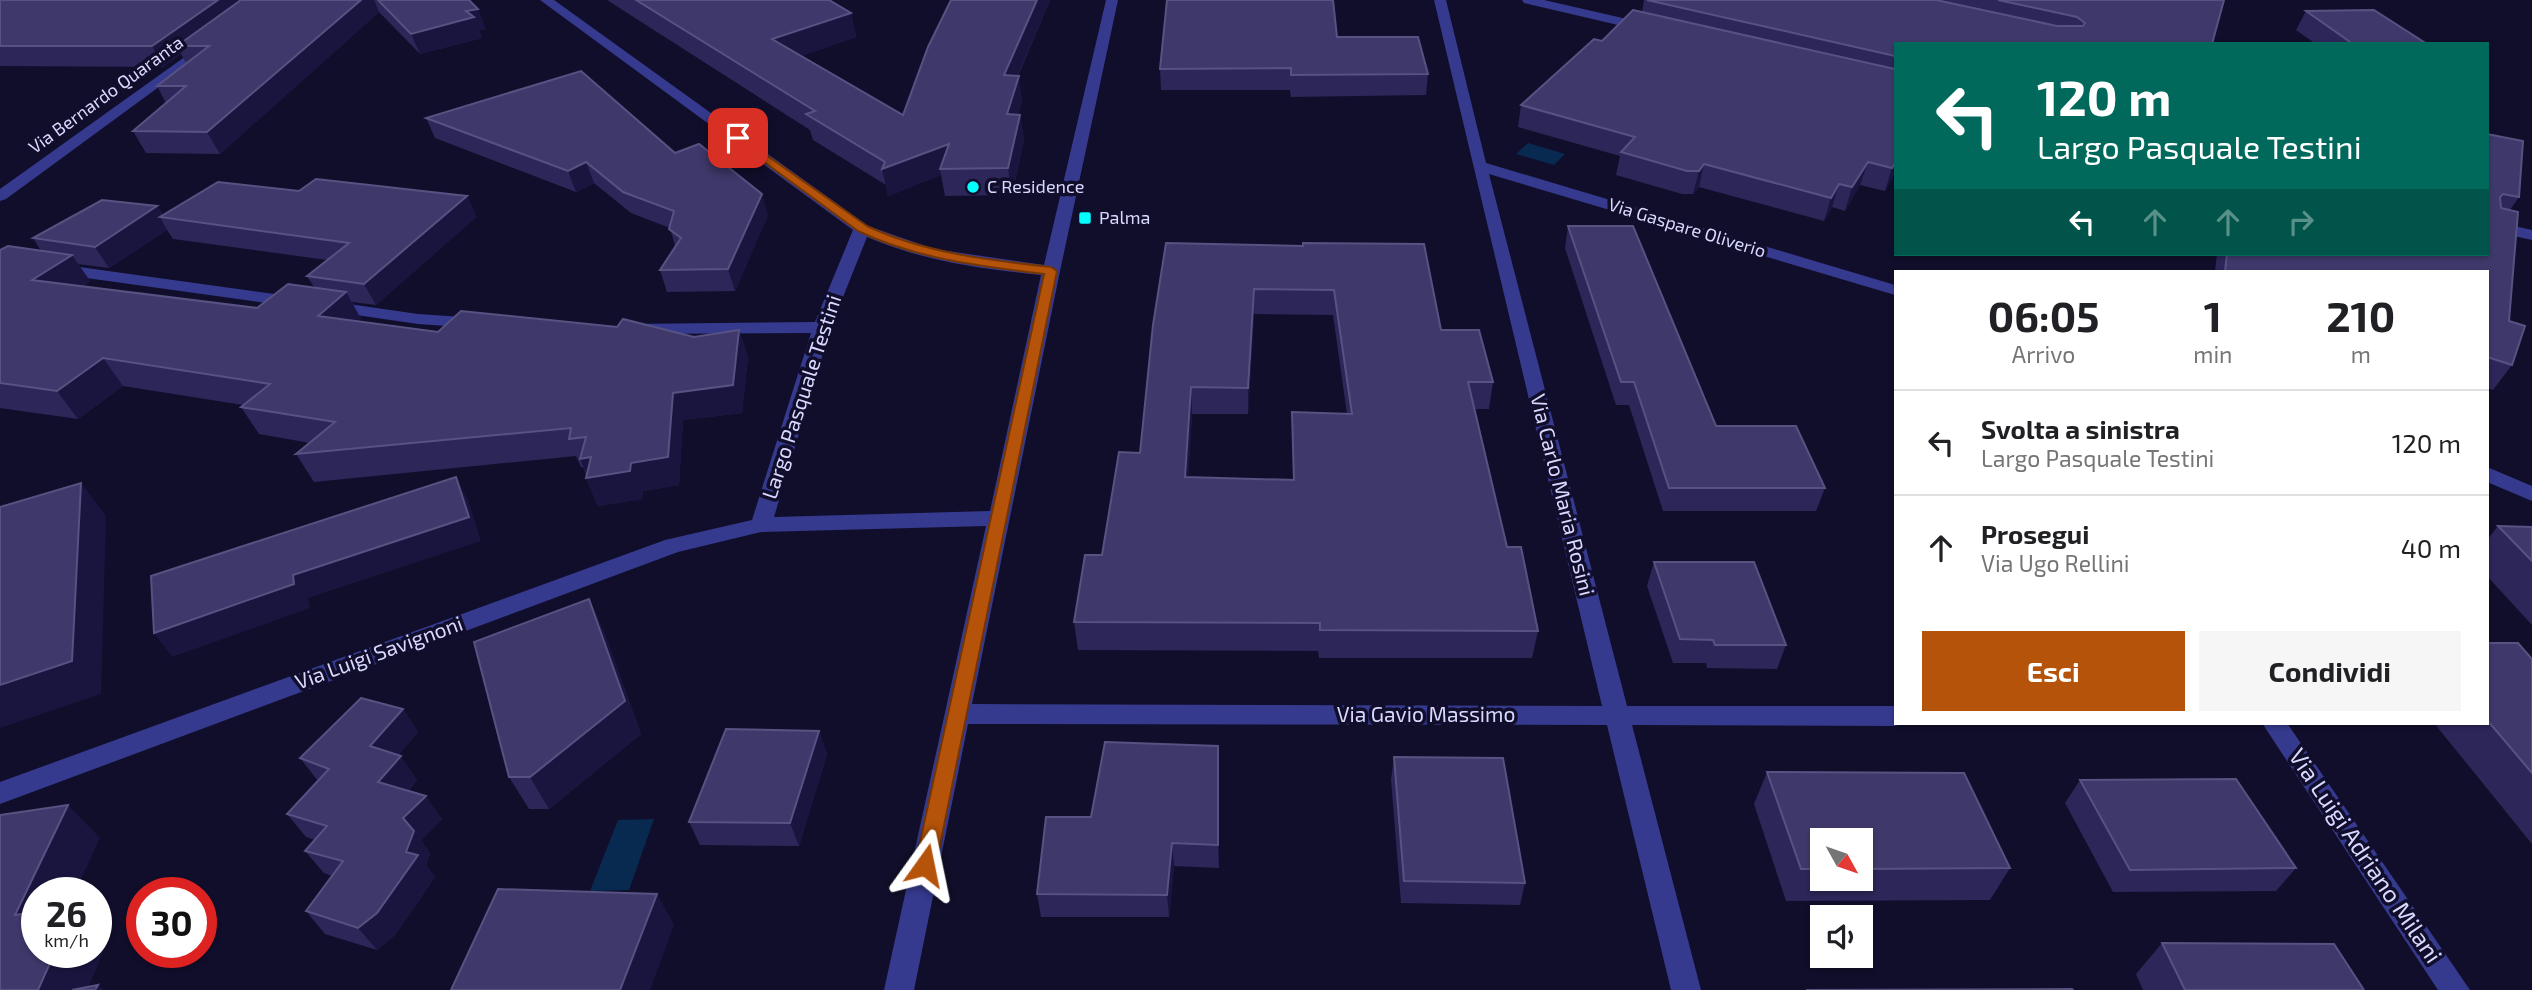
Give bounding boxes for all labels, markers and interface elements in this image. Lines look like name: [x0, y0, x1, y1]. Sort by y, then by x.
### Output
street label: Via Bernardo Quaranta: [24, 31, 187, 158]
text: 120 m: [2037, 67, 2171, 126]
icon: left: [1922, 70, 2013, 161]
pin: [708, 108, 768, 168]
icon: arrive: [719, 119, 757, 157]
text: Largo Pasquale Testini: [2037, 127, 2362, 165]
place label: C Residence: [987, 175, 1084, 197]
marker: C Residence: [965, 179, 981, 195]
street label: Via Gaspare Oliverio: [1606, 193, 1769, 261]
icon: left: [2063, 203, 2101, 241]
icon: ahead: [2136, 203, 2174, 241]
icon: ahead: [2209, 203, 2247, 241]
icon: right: [2282, 203, 2320, 241]
place label: Palma: [1099, 206, 1150, 228]
marker: Palma: [1077, 210, 1093, 226]
text: 06:05: [1988, 290, 2100, 340]
text: 1: [2204, 290, 2222, 340]
text: 210: [2326, 290, 2395, 340]
street label: Largo Pasquale Testini: [756, 291, 845, 502]
text: Arrivo: [2012, 340, 2075, 368]
text: min: [2193, 340, 2232, 368]
text: m: [2351, 340, 2371, 368]
street label: Via Carlo Maria Rosini: [1526, 391, 1601, 598]
text: Svolta a sinistra: [1981, 413, 2180, 444]
icon: left: [1922, 424, 1960, 462]
text: 120 m: [2392, 427, 2461, 458]
text: Largo Pasquale Testini: [1981, 444, 2214, 472]
text: Prosegui: [1981, 518, 2089, 549]
icon: ahead: [1922, 529, 1960, 567]
text: 40 m: [2401, 532, 2461, 563]
text: Via Ugo Rellini: [1981, 549, 2129, 577]
street label: Via Luigi Savignoni: [291, 610, 466, 694]
button: Esci: [1922, 631, 2185, 711]
button: Condividi: [2199, 631, 2461, 711]
street label: Via Gavio Massimo: [1337, 701, 1515, 726]
street label: Via Luigi Adriano Milani: [2284, 742, 2449, 968]
position arrow: [888, 828, 962, 902]
north arrow: [1810, 828, 1872, 891]
map controls: [1810, 828, 1873, 968]
speed limit sign: 30: [126, 877, 217, 968]
text: 26: [46, 892, 87, 934]
button: sound: [1810, 905, 1873, 968]
text: km/h: [44, 929, 89, 951]

